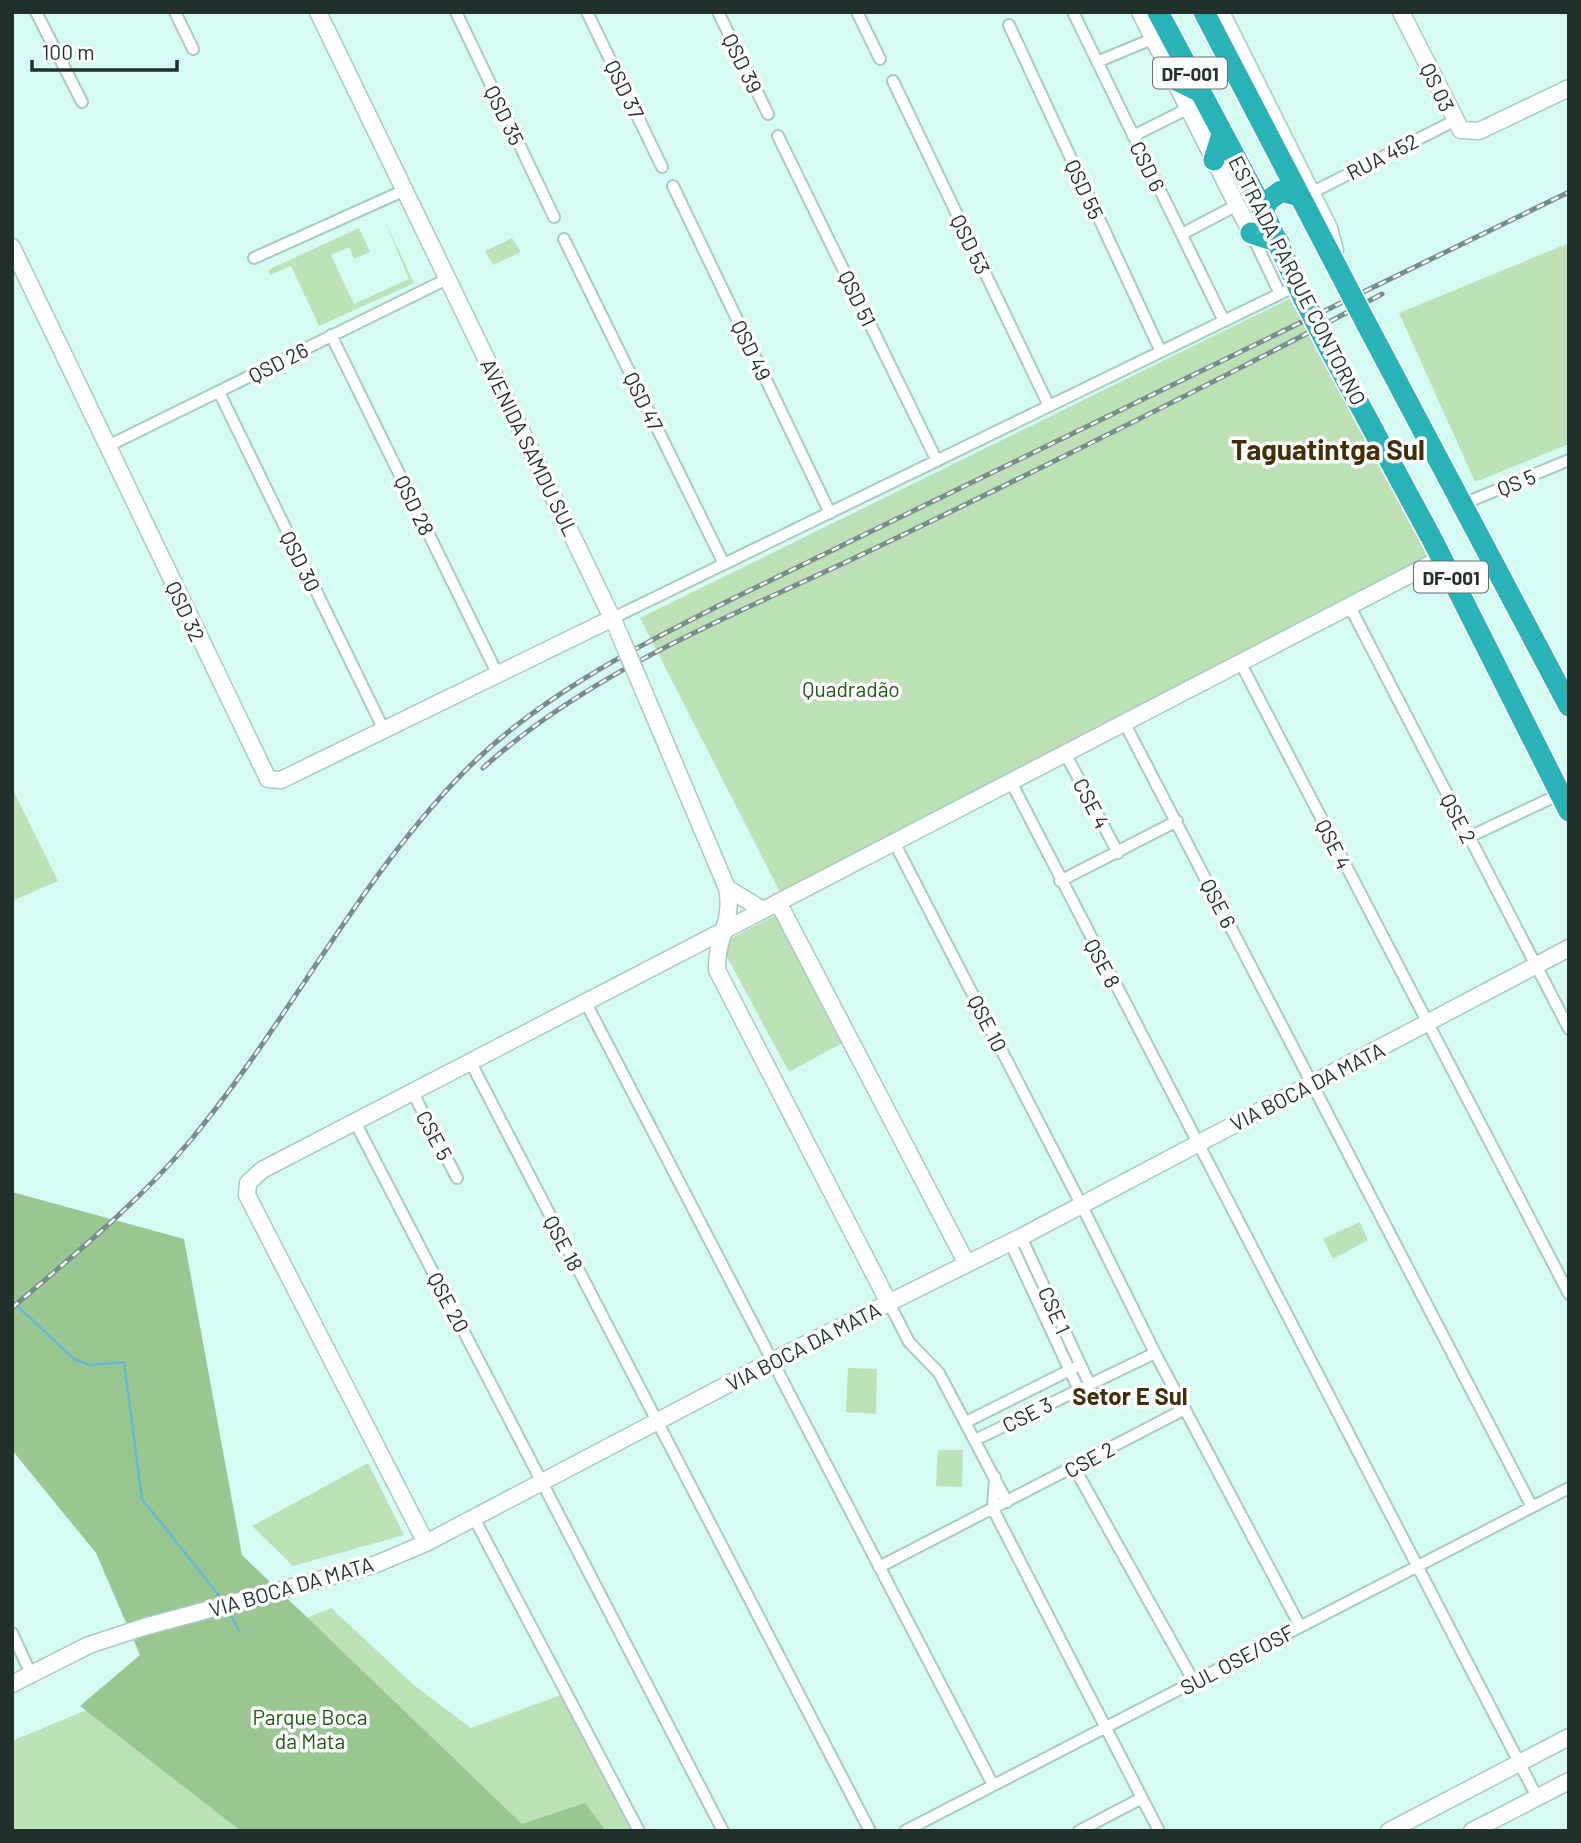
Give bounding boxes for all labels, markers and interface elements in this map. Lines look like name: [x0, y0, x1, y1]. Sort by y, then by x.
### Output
scale bar: [32, 28, 177, 72]
street label: QSD 39: [718, 29, 768, 97]
text: 100 m: [42, 39, 95, 64]
street label: QSD 37: [600, 56, 650, 123]
road number: DF-001: [1153, 58, 1227, 88]
street label: QS 03: [1416, 58, 1460, 116]
street label: QSD 35: [480, 81, 530, 149]
street label: RUA 452: [1342, 127, 1422, 185]
street label: CSD 6: [1125, 137, 1171, 195]
street label: ESTRADA PARQUE CONTORNO: [1224, 151, 1372, 409]
street label: QSD 55: [1060, 155, 1110, 223]
street label: QSD 53: [946, 210, 996, 278]
street label: QSD 51: [834, 266, 882, 330]
street label: QSD 49: [727, 316, 777, 384]
street label: QSD 26: [244, 336, 312, 388]
street label: AVENIDA SAMDU SUL: [476, 354, 584, 540]
street label: QSD 47: [619, 367, 669, 435]
district label: Taguatintga Sul: [1231, 432, 1425, 466]
street label: QS 5: [1493, 463, 1539, 501]
street label: QSD 28: [390, 471, 440, 539]
street label: QSD 30: [276, 527, 326, 595]
road number: DF-001: [1414, 562, 1488, 592]
street label: QSD 32: [161, 577, 211, 645]
park label: Quadradão: [802, 676, 900, 701]
street label: CSE 4: [1068, 774, 1116, 832]
street label: QSE 2: [1436, 789, 1482, 847]
street label: QSE 4: [1311, 815, 1357, 873]
street label: QSE 6: [1196, 874, 1242, 932]
street label: QSE 8: [1080, 934, 1126, 992]
street label: QSE 10: [963, 990, 1013, 1056]
street label: VIA BOCA DA MATA: [1226, 1036, 1389, 1136]
street label: CSE 5: [412, 1106, 458, 1164]
street label: QSE 18: [539, 1211, 589, 1275]
street label: QSE 20: [423, 1268, 475, 1336]
street label: CSE 1: [1034, 1282, 1076, 1338]
street label: VIA BOCA DA MATA: [722, 1296, 885, 1396]
district label: Setor E Sul: [1072, 1381, 1188, 1410]
street label: CSE 3: [998, 1391, 1056, 1437]
street label: CSE 2: [1060, 1435, 1118, 1483]
street label: VIA BOCA DA MATA: [206, 1550, 376, 1621]
street label: SUL OSE/OSF: [1176, 1618, 1298, 1699]
park label: Parque Boca da Mata: [253, 1704, 368, 1753]

